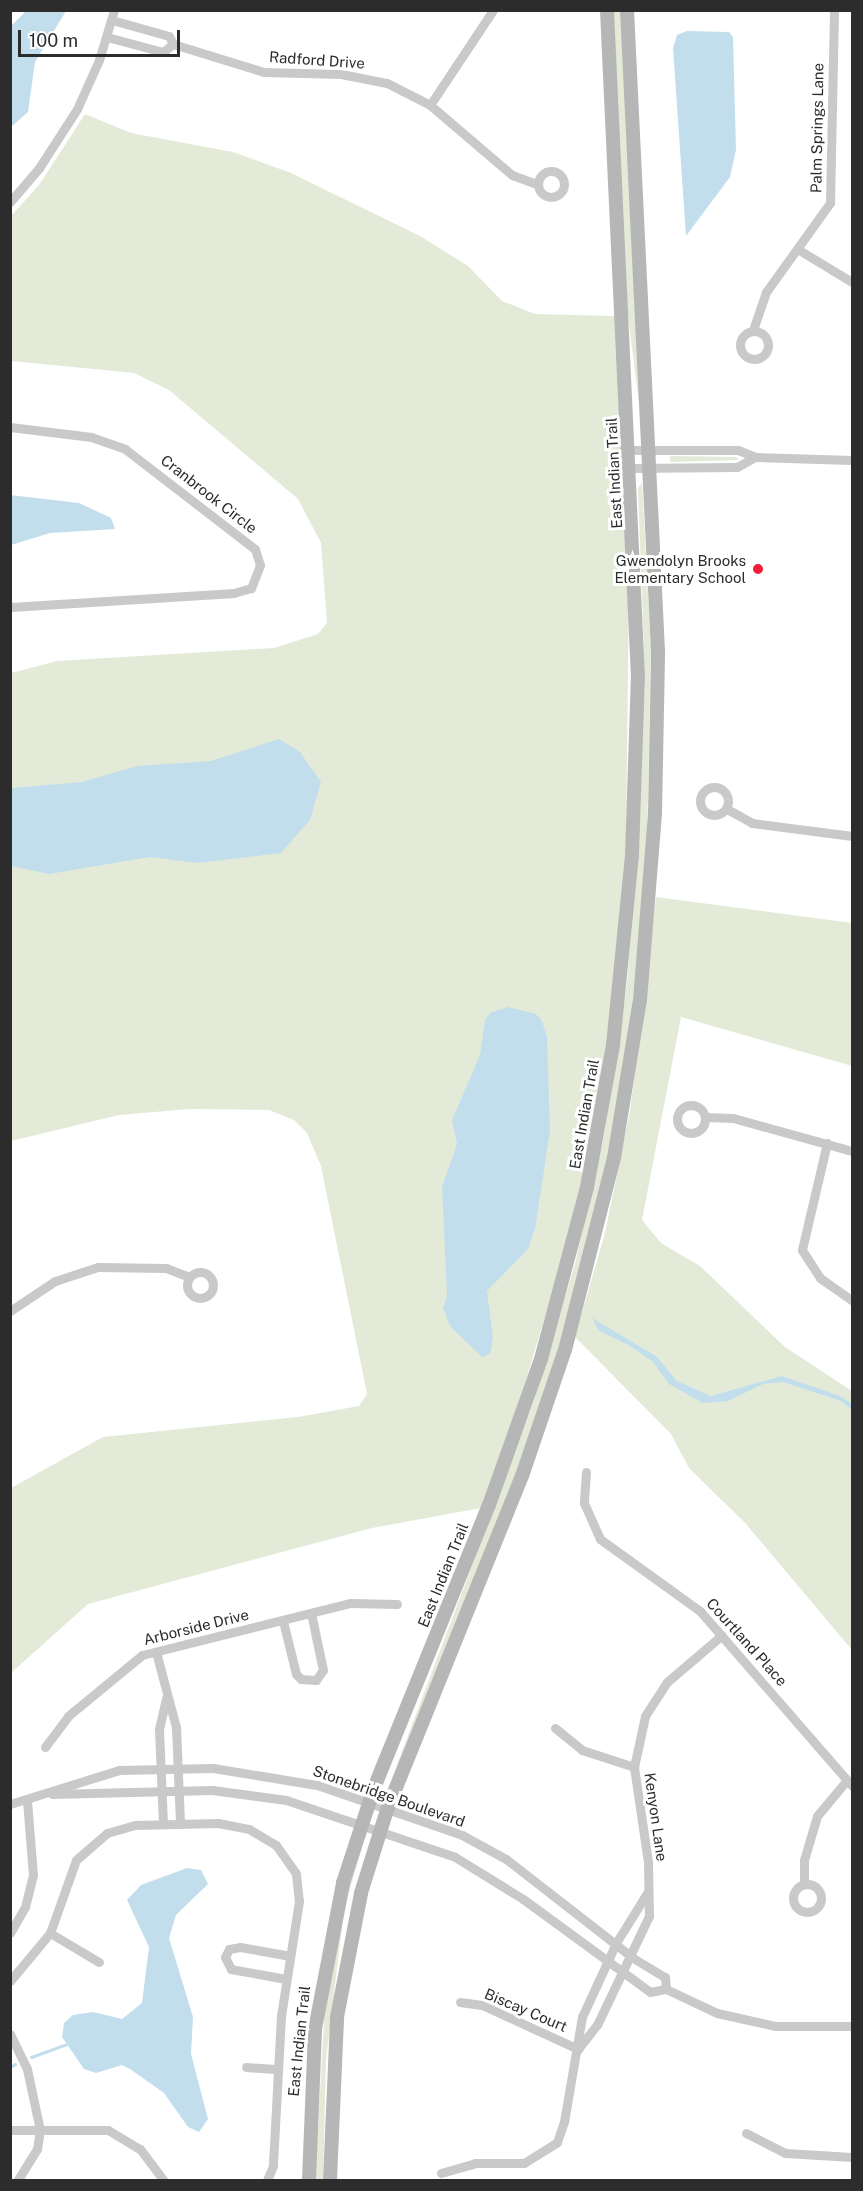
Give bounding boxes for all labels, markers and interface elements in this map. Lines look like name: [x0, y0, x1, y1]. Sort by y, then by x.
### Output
scale bar: [21, 18, 183, 56]
text: 100 m: [29, 30, 78, 51]
street label: Radford Drive: [269, 48, 365, 72]
street label: Palm Springs Lane: [807, 63, 827, 193]
street label: East Indian Trail: [602, 417, 626, 529]
street label: Cranbrook Circle: [157, 451, 261, 537]
place label: Gwendolyn Brooks Elementary School: [614, 551, 746, 586]
marker: Gwendolyn Brooks Elementary School: [751, 562, 765, 576]
street label: East Indian Trail: [565, 1058, 603, 1170]
street label: East Indian Trail: [414, 1520, 472, 1630]
street label: Courtland Place: [703, 1594, 791, 1690]
street label: Arborside Drive: [141, 1605, 251, 1649]
street label: Stonebridge Boulevard: [310, 1761, 468, 1831]
street label: Kenyon Lane: [641, 1772, 671, 1862]
street label: Biscay Court: [482, 1984, 570, 2036]
street label: East Indian Trail: [284, 1985, 314, 2097]

